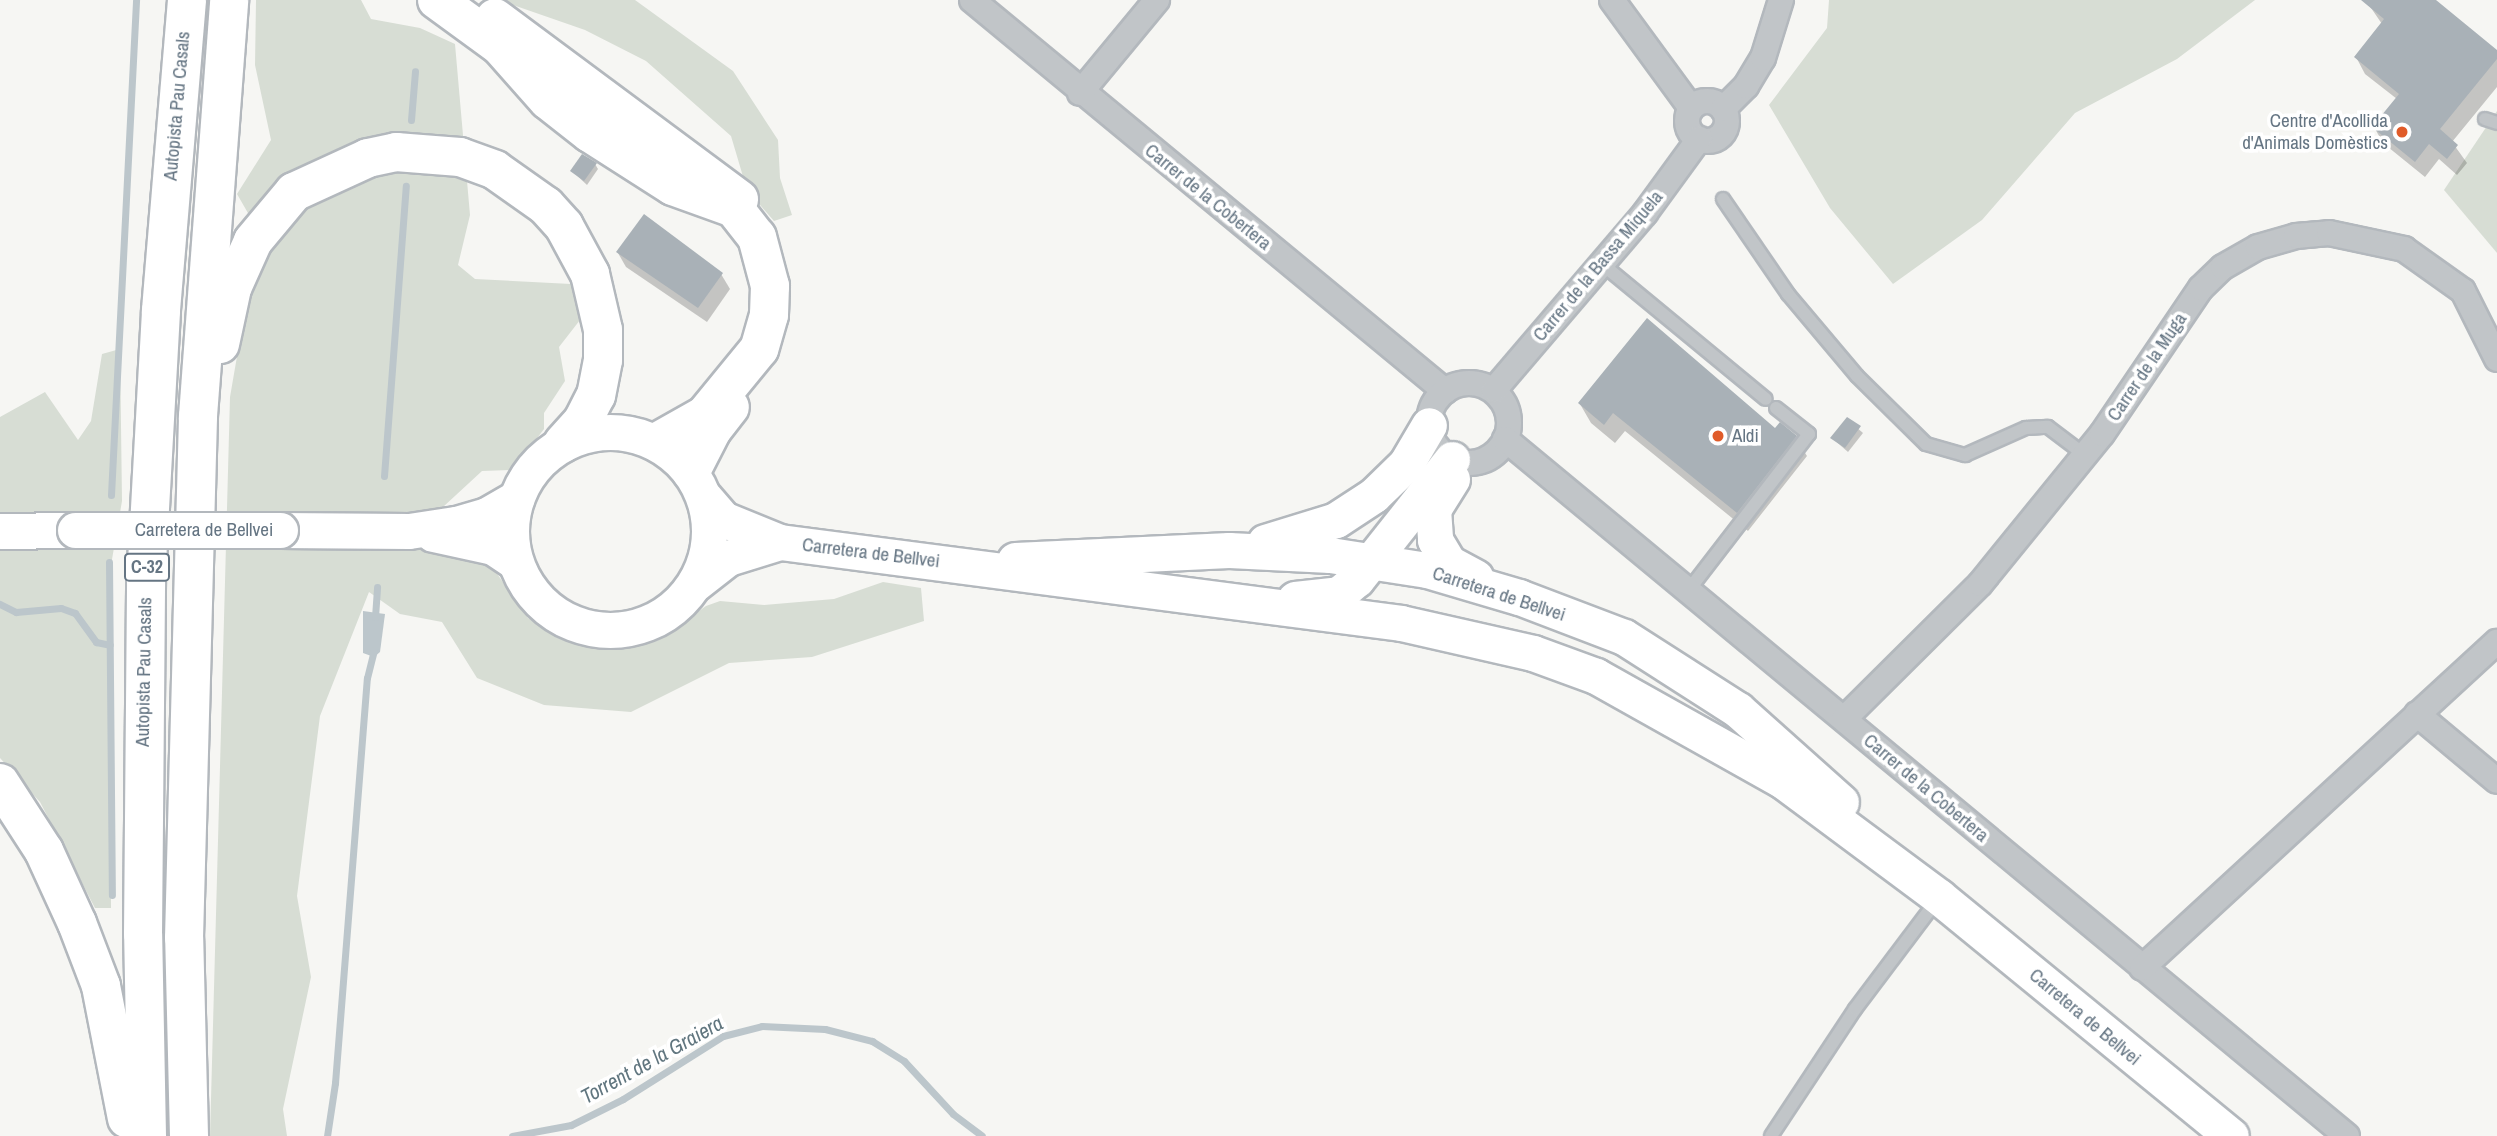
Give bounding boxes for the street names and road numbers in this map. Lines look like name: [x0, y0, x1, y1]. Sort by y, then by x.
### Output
street label: Autopista Pau Casals: [159, 30, 195, 182]
street label: Carrer de la Cobertera: [1140, 139, 1276, 255]
street label: Carrer de la Bassa Miquela: [1528, 186, 1668, 346]
street label: Carrer de la Muga: [2102, 309, 2192, 425]
street label: Carretera de Bellvei: [135, 519, 273, 541]
street label: Carretera de Bellvei: [801, 533, 941, 573]
road number: C-32: [122, 552, 172, 582]
street label: Carretera de Bellvei: [1430, 562, 1568, 626]
street label: Autopista Pau Casals: [131, 597, 157, 747]
street label: Carrer de la Cobertera: [1859, 729, 1993, 847]
street label: Carretera de Bellvei: [2025, 964, 2145, 1070]

